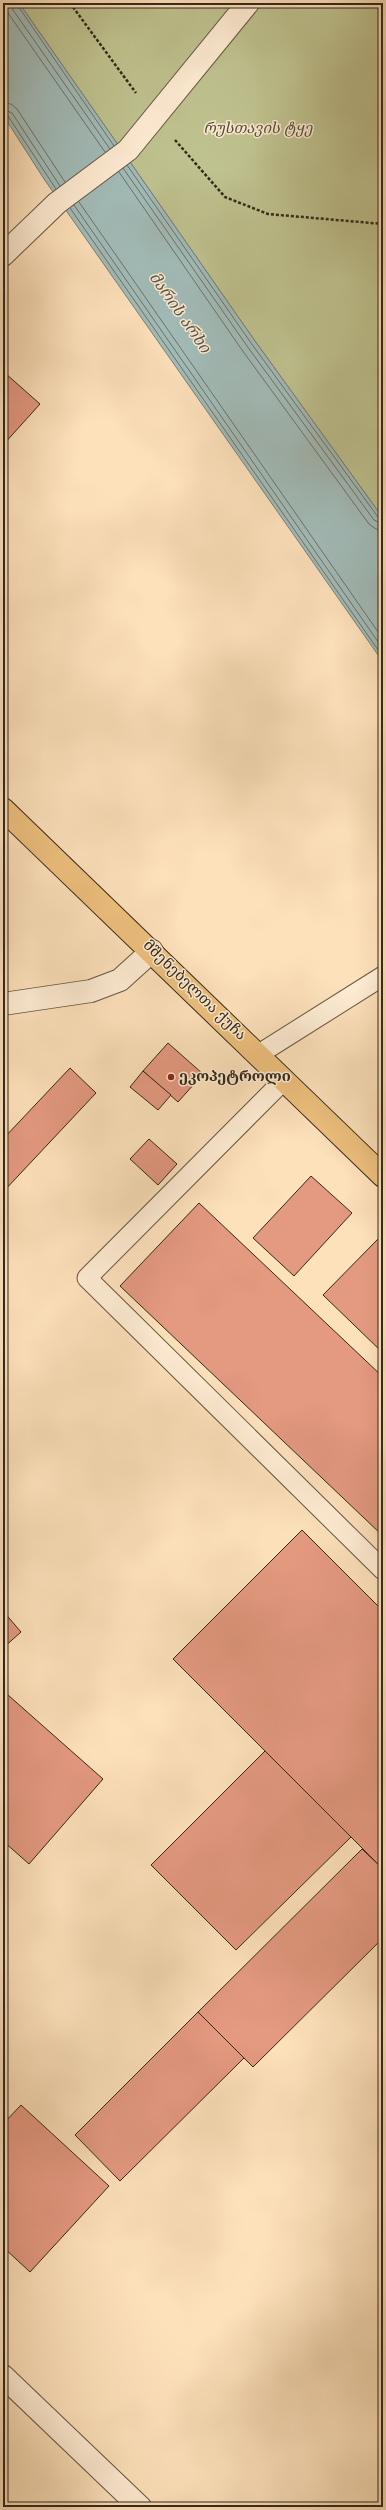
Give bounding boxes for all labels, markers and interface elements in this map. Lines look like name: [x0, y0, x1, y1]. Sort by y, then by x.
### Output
park label: რუსთავის ტყე: [204, 121, 313, 137]
water label: მარის არხი: [145, 269, 214, 357]
street label: მშენებელთა ქუჩა: [140, 937, 249, 1044]
place label: ეკოპეტროლი: [179, 1070, 291, 1085]
marker: ეკოპეტროლი: [166, 1072, 176, 1082]

